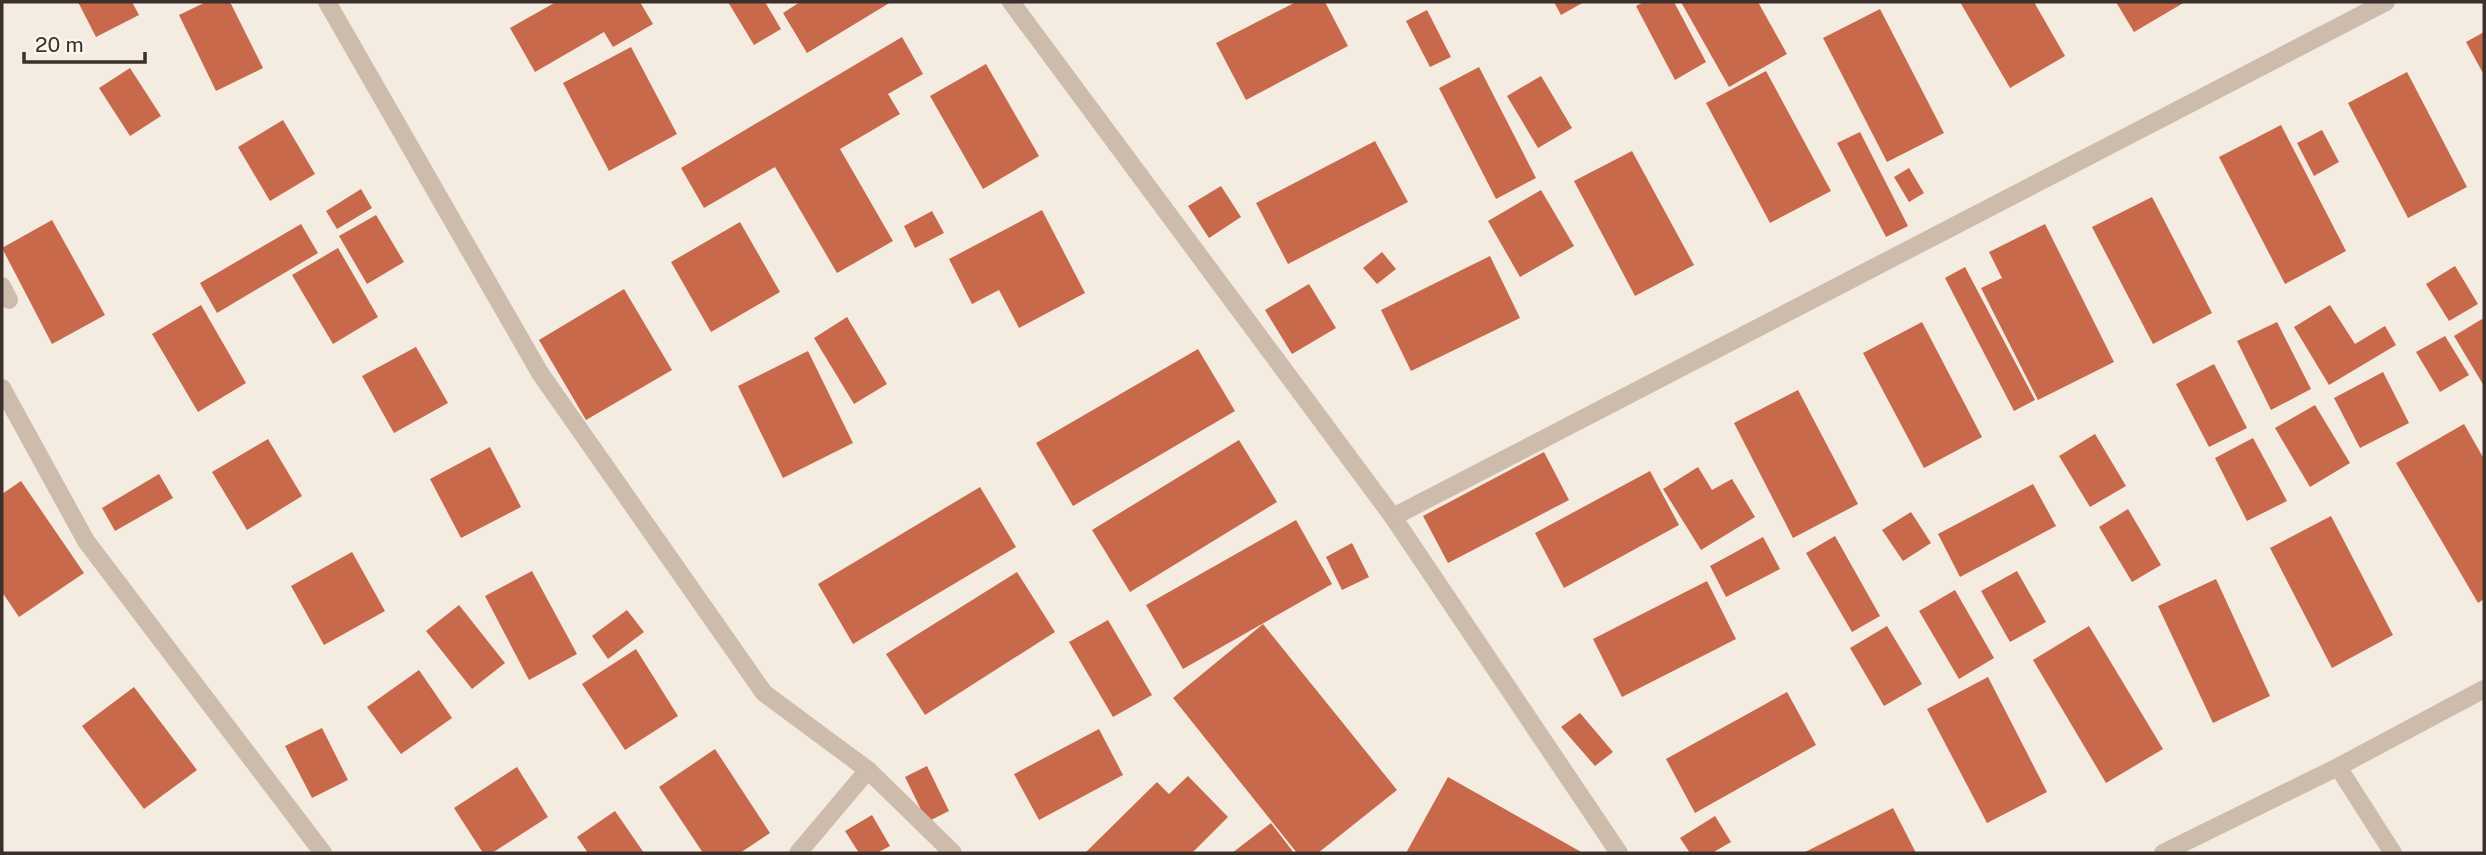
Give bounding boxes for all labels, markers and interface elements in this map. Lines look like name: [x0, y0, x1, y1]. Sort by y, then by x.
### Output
scale bar: [24, 21, 145, 65]
text: 20 m: [35, 32, 84, 57]

